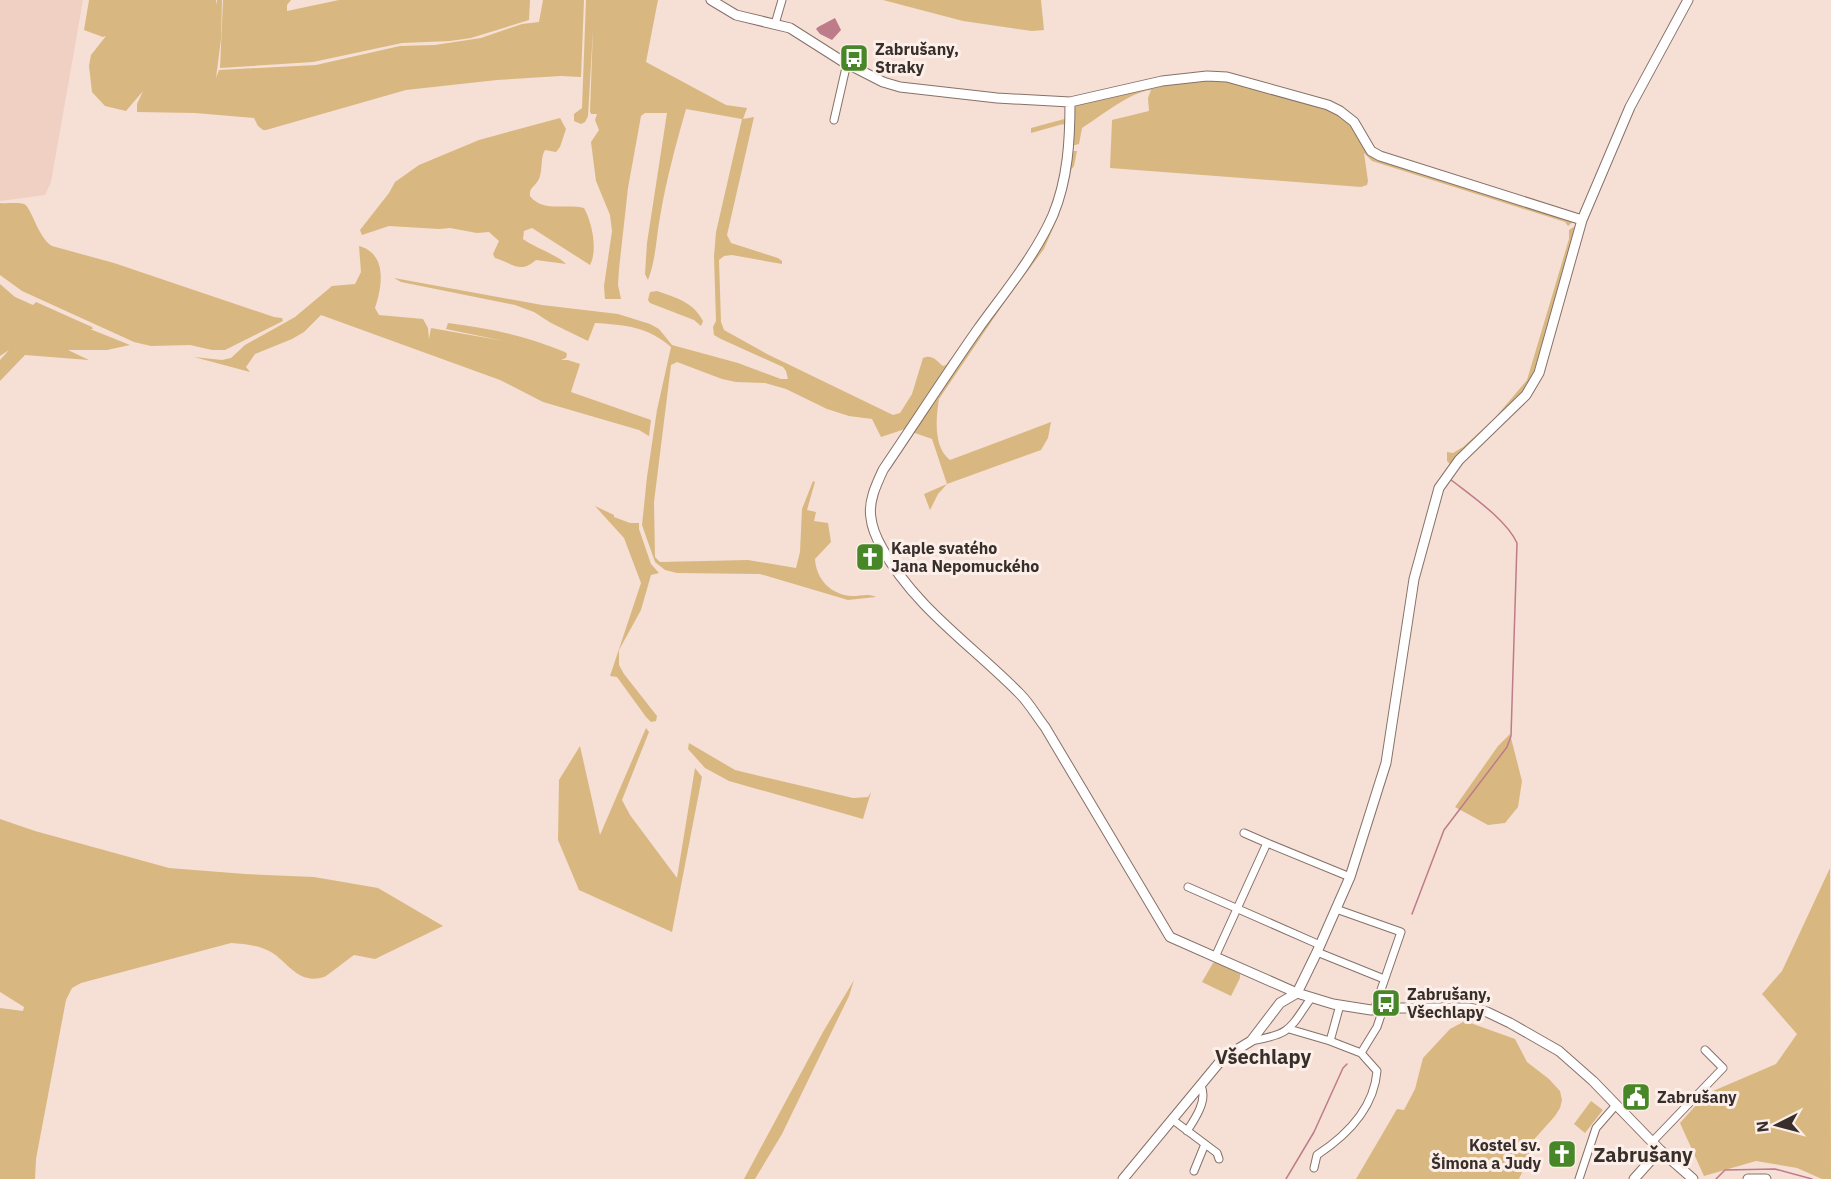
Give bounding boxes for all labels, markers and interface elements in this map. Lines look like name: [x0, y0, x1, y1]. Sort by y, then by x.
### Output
place label: Zabrušany, Straky: [875, 39, 959, 77]
bus stop icon: Zabrušany, Straky: [838, 42, 870, 74]
place label: Kaple svatého Jana Nepomuckého: [891, 538, 1039, 576]
church icon: Kaple svatého Jana Nepomuckého: [854, 541, 886, 573]
place label: Zabrušany, Všechlapy: [1407, 984, 1491, 1022]
bus stop icon: Zabrušany, Všechlapy: [1370, 987, 1402, 1019]
district label: Všechlapy: [1215, 1043, 1311, 1070]
public building icon: Zabrušany: [1620, 1081, 1652, 1113]
place label: Zabrušany: [1657, 1087, 1737, 1107]
north arrow: [1747, 1095, 1807, 1155]
text: N: [1752, 1120, 1773, 1133]
place label: Kostel sv. Šimona a Judy: [1431, 1135, 1541, 1173]
church icon: Kostel sv. Šimona a Judy: [1546, 1138, 1578, 1170]
district label: Zabrušany: [1593, 1141, 1693, 1168]

